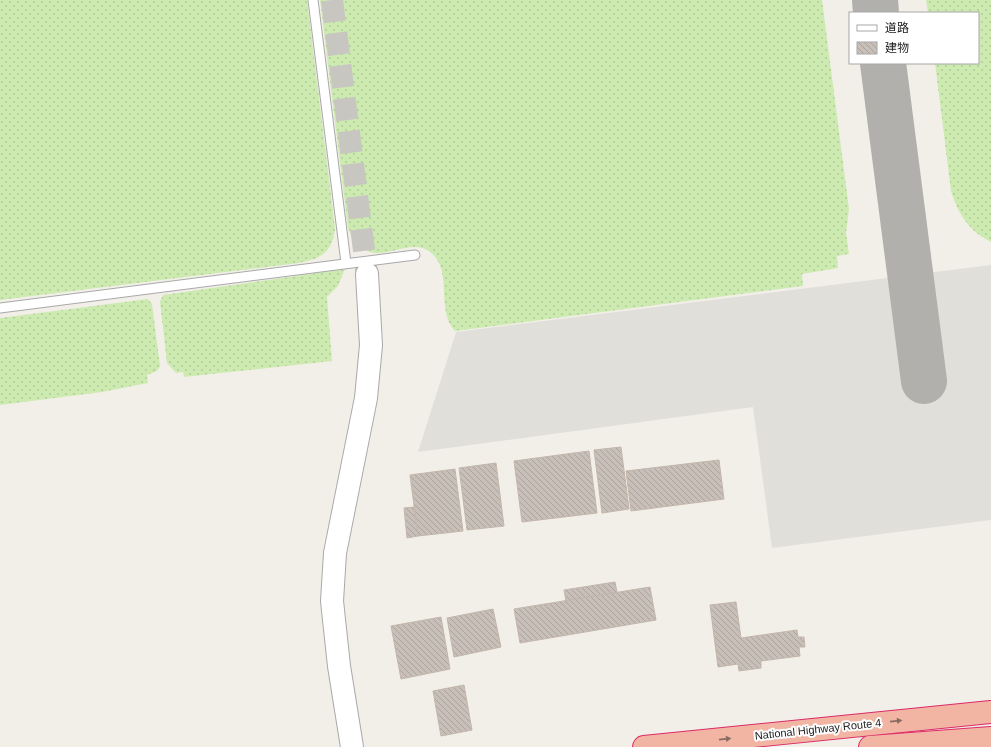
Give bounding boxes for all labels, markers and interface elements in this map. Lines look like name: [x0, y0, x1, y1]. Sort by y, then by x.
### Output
legend: [849, 12, 979, 64]
text: 道路: [885, 21, 909, 35]
text: 建物: [885, 41, 909, 55]
street label: National Highway Route 4: [754, 716, 882, 742]
one-way arrow: [890, 718, 902, 724]
one-way arrow: [719, 735, 731, 742]

